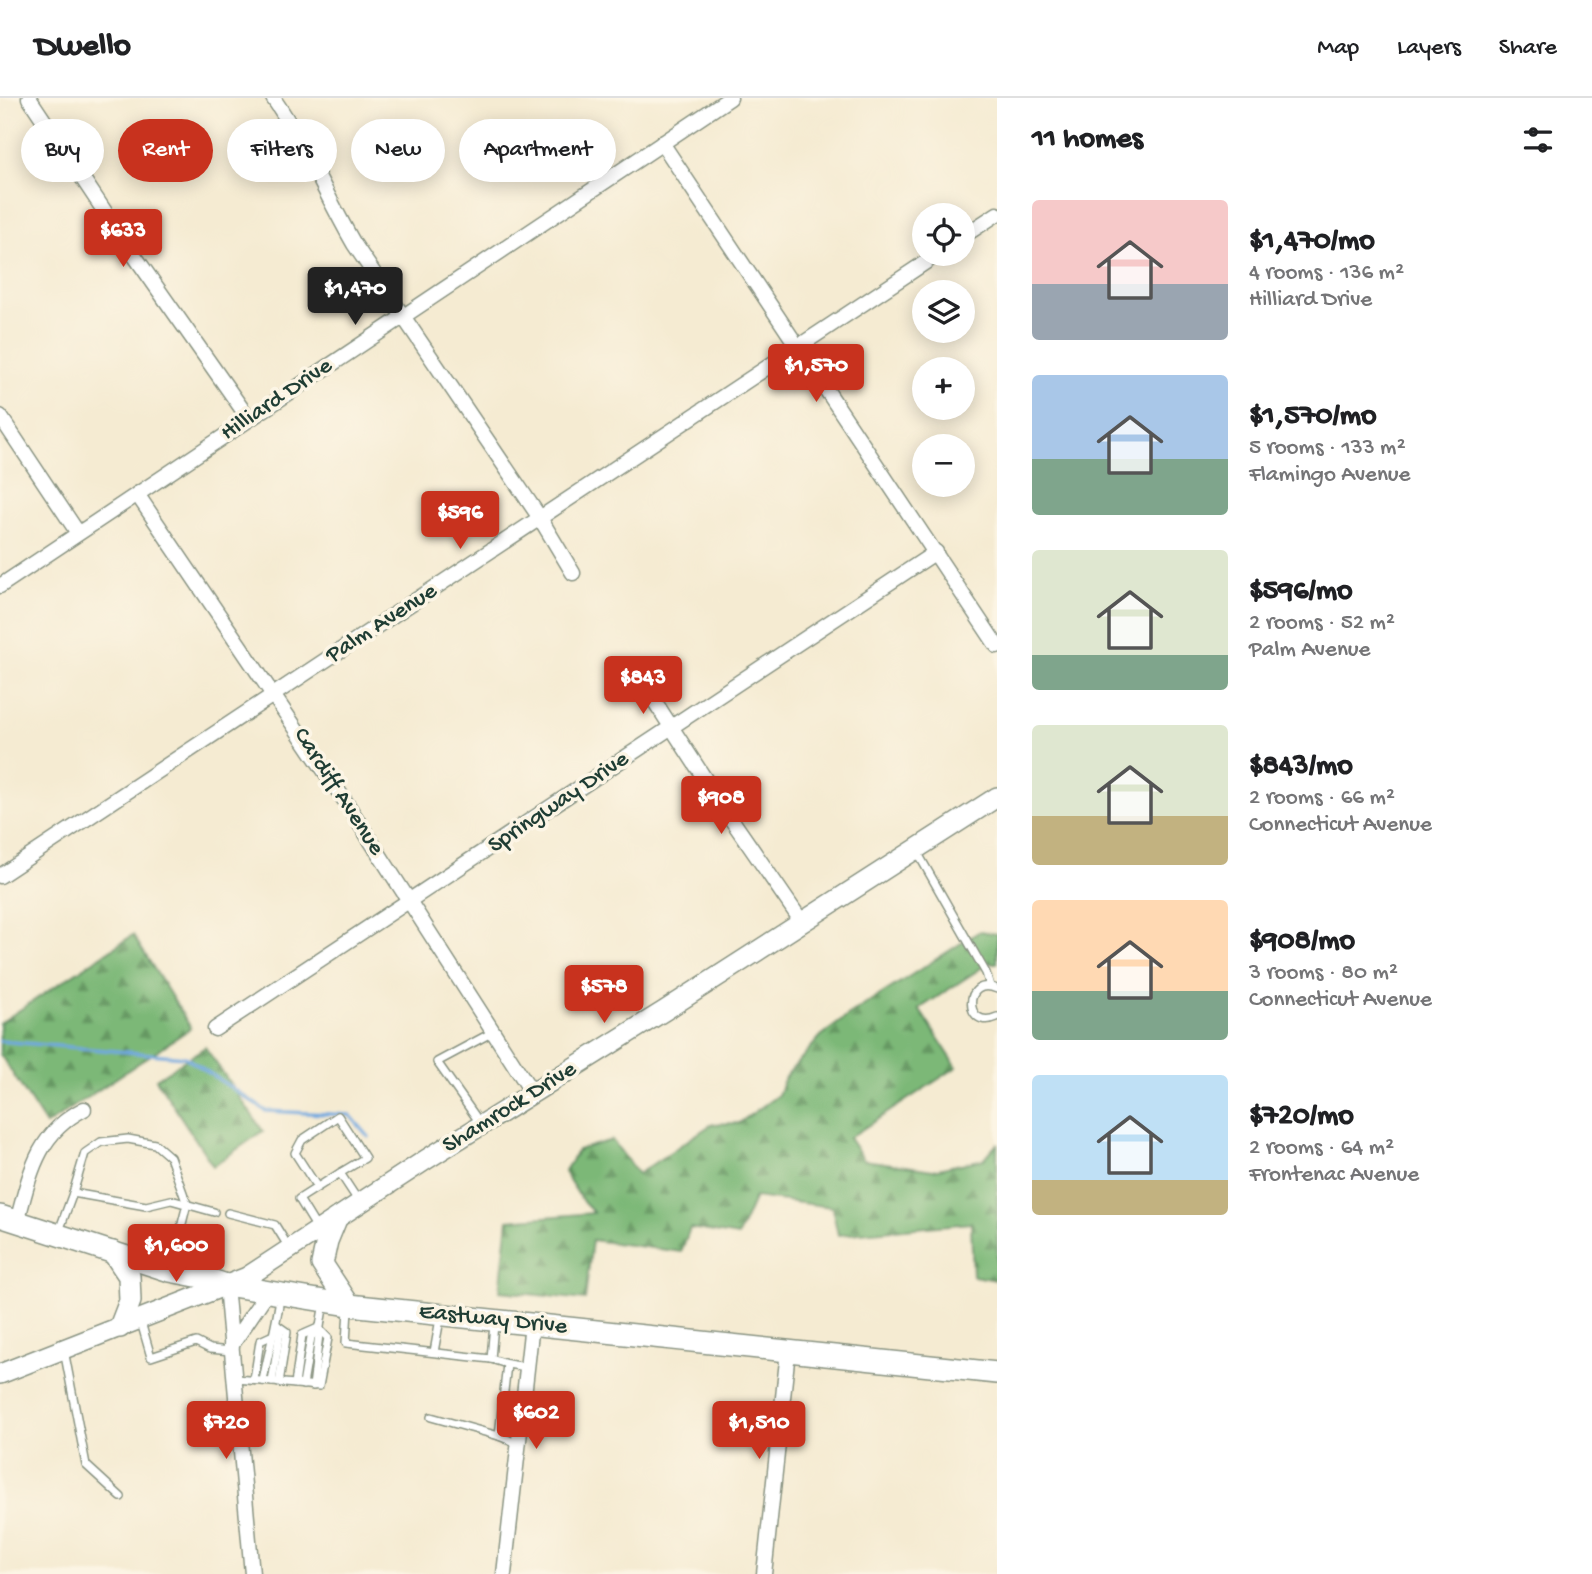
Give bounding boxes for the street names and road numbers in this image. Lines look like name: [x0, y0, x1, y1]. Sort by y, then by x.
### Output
street label: Hilliard Drive: [216, 352, 339, 448]
street label: Palm Avenue: [320, 577, 444, 671]
street label: Cardiff Avenue: [286, 723, 390, 862]
street label: Springway Drive: [483, 745, 635, 861]
street label: Shamrock Drive: [438, 1055, 583, 1161]
street label: Eastway Drive: [418, 1298, 569, 1342]

